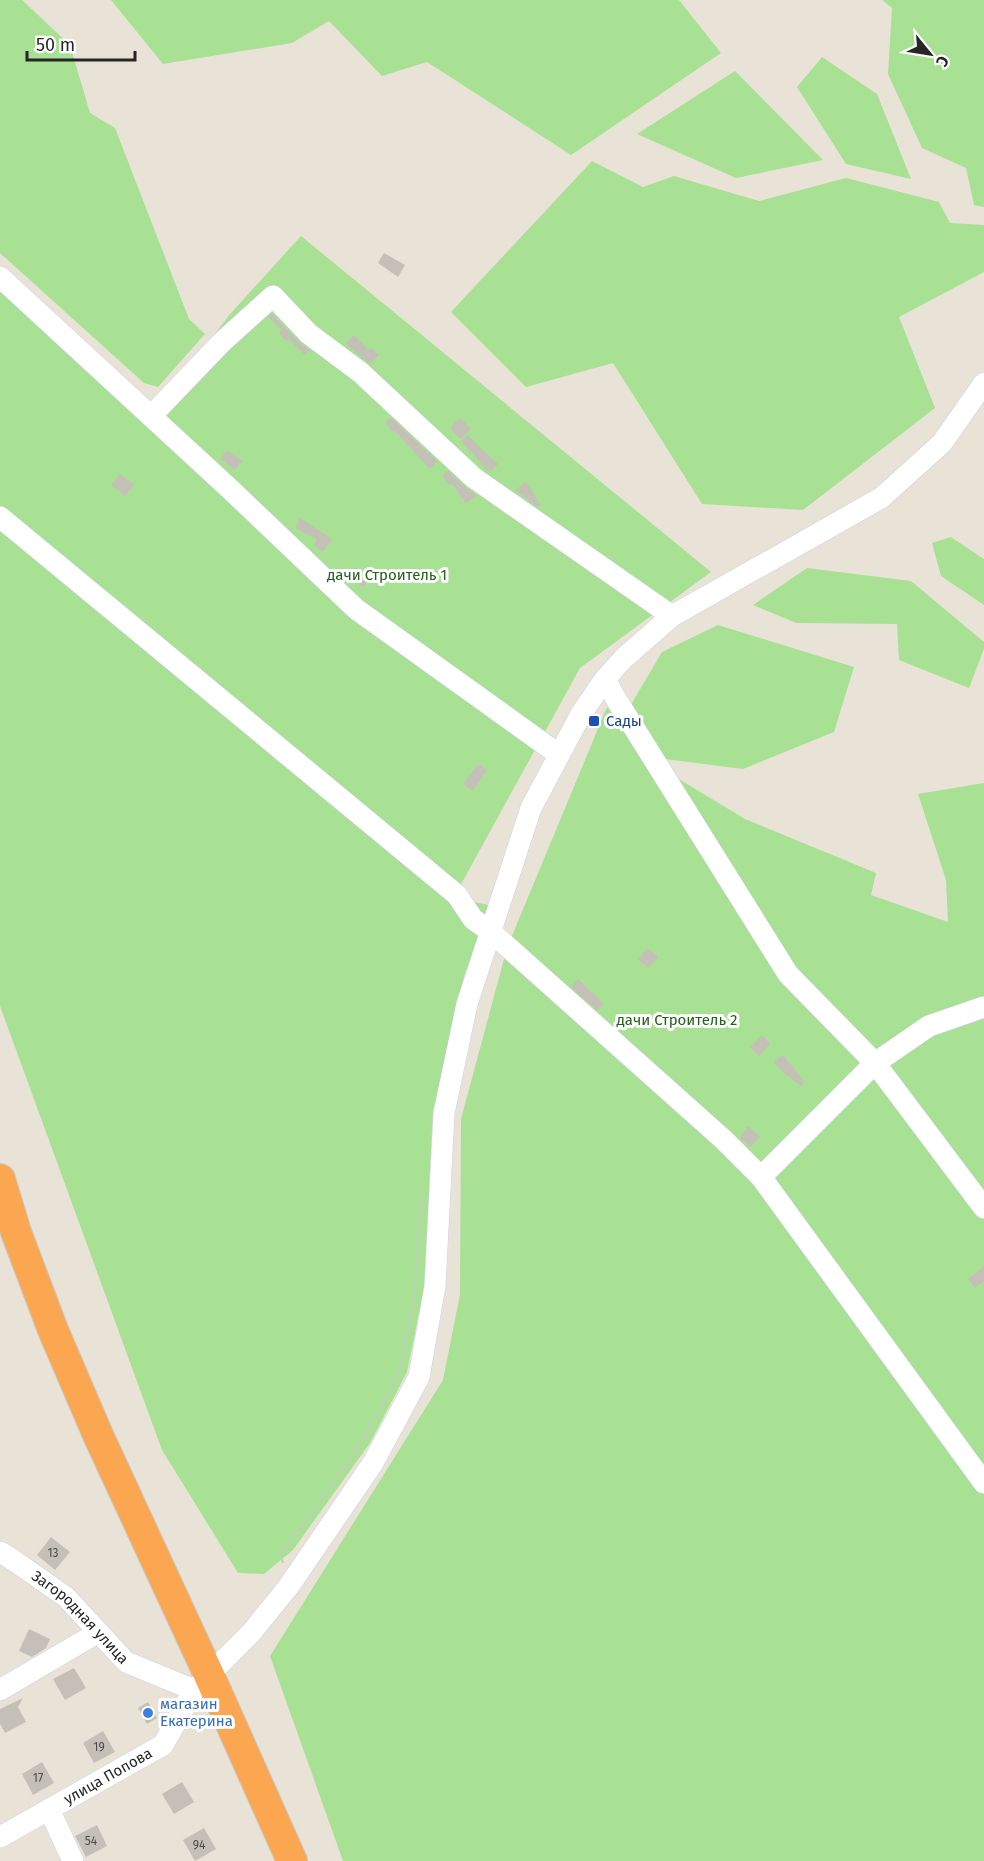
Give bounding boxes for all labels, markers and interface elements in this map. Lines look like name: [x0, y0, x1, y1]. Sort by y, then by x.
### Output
scale bar: [27, 24, 135, 62]
north arrow: [900, 24, 960, 84]
text: 50 m: [36, 34, 75, 56]
text: С: [932, 53, 953, 71]
park label: дачи Строитель 1: [327, 566, 447, 584]
place label: Сады: [606, 712, 642, 730]
marker: Сады: [587, 714, 601, 728]
park label: дачи Строитель 2: [616, 1011, 738, 1029]
house number: 13: [47, 1546, 59, 1560]
street label: Загородная улица: [28, 1567, 132, 1668]
place label: магазин Екатерина: [160, 1695, 233, 1730]
marker: магазин Екатерина: [141, 1706, 155, 1720]
house number: 19: [93, 1740, 105, 1754]
street label: улица Попова: [61, 1744, 155, 1808]
house number: 17: [33, 1771, 43, 1785]
house number: 54: [85, 1834, 98, 1848]
house number: 94: [193, 1838, 206, 1852]

